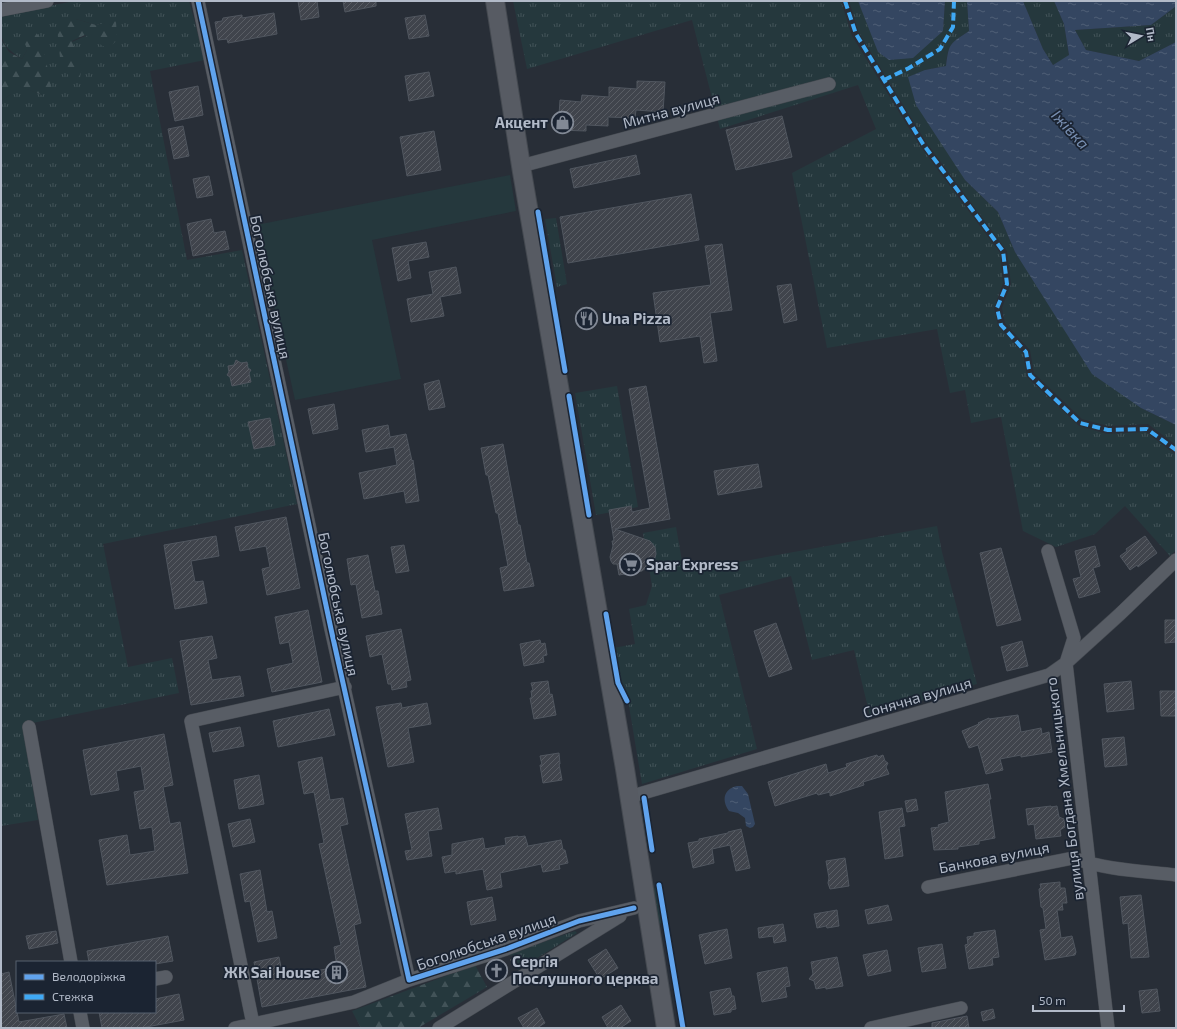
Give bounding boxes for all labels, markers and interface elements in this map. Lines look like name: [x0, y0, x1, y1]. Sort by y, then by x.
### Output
north arrow: [1121, 16, 1161, 56]
text: Пн: [1144, 26, 1159, 42]
street label: Митна вулиця: [621, 88, 722, 133]
water label: Іжівка: [1048, 105, 1094, 153]
shop icon: Акцент: [550, 109, 576, 135]
place label: Акцент: [495, 113, 548, 131]
street label: Боголюбська вулиця: [246, 213, 295, 361]
restaurant icon: Una Pizza: [574, 305, 600, 331]
place label: Una Pizza: [602, 309, 671, 327]
street label: Боголюбська вулиця: [314, 530, 363, 678]
supermarket icon: Spar Express: [617, 551, 643, 577]
place label: Spar Express: [646, 555, 739, 573]
street label: Сонячна вулиця: [861, 673, 974, 722]
street label: вулиця Богдана Хмельницького: [1041, 676, 1088, 902]
street label: Банкова вулиця: [937, 837, 1051, 878]
street label: Боголюбська вулиця: [414, 909, 559, 974]
place label: Сергія Послушного церква: [512, 952, 658, 987]
church icon: Сергія Послушного церква: [483, 957, 509, 983]
building icon: ЖК Sai House: [323, 959, 349, 985]
legend: [16, 961, 156, 1013]
place label: ЖК Sai House: [224, 963, 320, 981]
text: Велодоріжка: [52, 969, 126, 983]
scale bar: [1033, 987, 1124, 1013]
text: Стежка: [52, 989, 94, 1003]
text: 50 m: [1039, 993, 1066, 1007]

